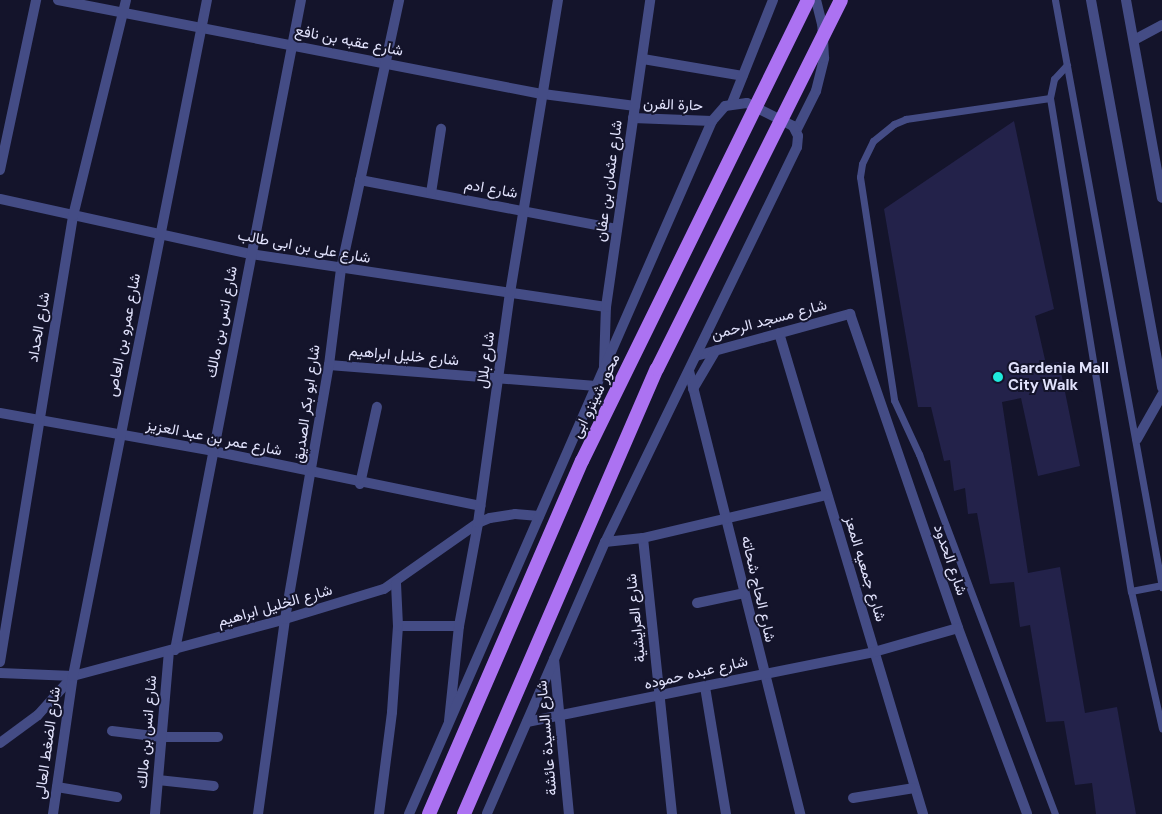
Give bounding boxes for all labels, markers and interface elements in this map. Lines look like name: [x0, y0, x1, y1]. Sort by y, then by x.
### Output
street label: شارع عقبه بن نافع: [293, 22, 405, 60]
street label: حارة الفرن: [643, 95, 703, 115]
street label: شارع عثمان بن عفان: [592, 119, 626, 243]
street label: شارع ادم: [463, 175, 519, 203]
street label: شارع على بن ابى طالب: [236, 226, 372, 268]
street label: شارع انس بن مالك: [202, 265, 242, 379]
street label: شارع عمرو بن العاص: [103, 272, 145, 398]
street label: شارع الحداد: [24, 291, 54, 363]
street label: شارع مسجد الرحمن: [709, 296, 829, 344]
street label: شارع بلال: [473, 330, 499, 390]
street label: شارع خليل ابراهيم: [348, 342, 460, 370]
street label: شارع ابو بكر الصديق: [290, 344, 324, 464]
street label: محور شينزو ابى: [568, 351, 624, 441]
place label: Gardenia Mall City Walk: [1008, 359, 1109, 394]
marker: Gardenia Mall City Walk: [992, 371, 1004, 383]
street label: شارع عمر بن عبد العزيز: [145, 416, 283, 460]
street label: شارع جمعيه المعز: [840, 514, 890, 624]
street label: شارع الحدود: [929, 522, 971, 598]
street label: شارع الحاج شحاته: [737, 534, 779, 644]
street label: شارع العرايشية: [622, 573, 650, 663]
street label: شارع الخليل ابراهيم: [216, 581, 334, 631]
street label: شارع عبده حموده: [643, 652, 749, 694]
street label: شارع انس بن مالك: [133, 675, 161, 789]
street label: شارع السيدة عائشة: [533, 680, 561, 796]
street label: شارع الضغط العالى: [31, 686, 65, 800]

